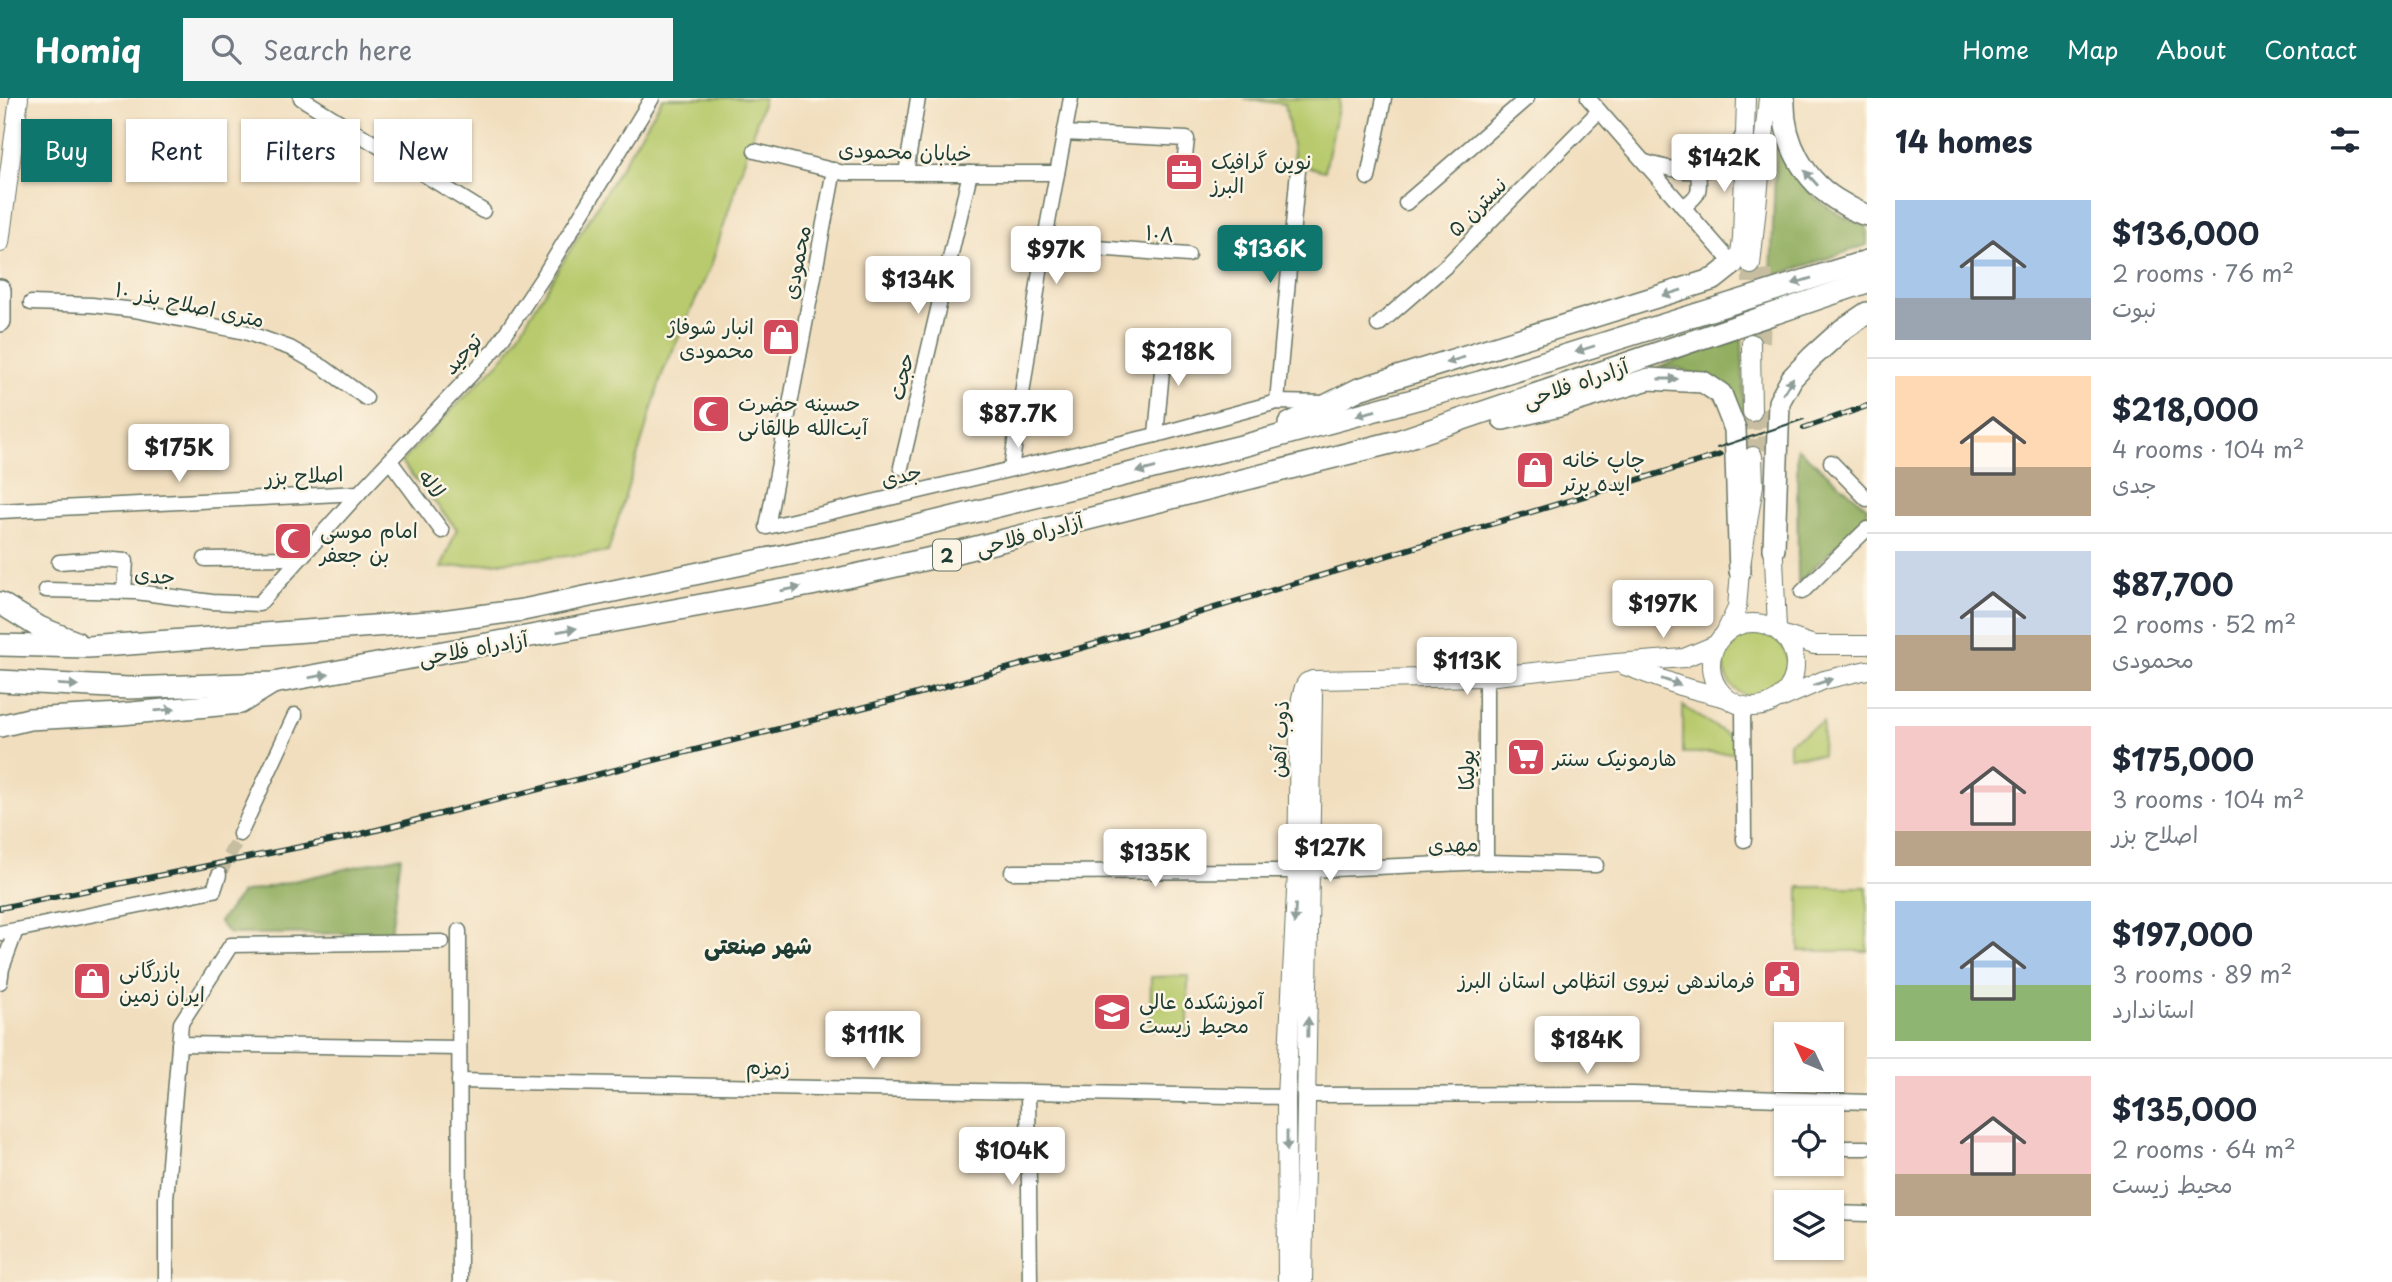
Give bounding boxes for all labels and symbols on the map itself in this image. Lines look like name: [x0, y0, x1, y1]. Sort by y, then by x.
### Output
street label: خیابان محمودی: [838, 132, 972, 168]
pin: $142K: [1675, 134, 1773, 194]
place label: نوین گرافیک البرز: [1209, 144, 1311, 200]
office icon: نوین گرافیک البرز: [1163, 151, 1205, 193]
street label: نسترن ۵: [1439, 169, 1513, 243]
one-way arrow: [1803, 169, 1819, 187]
street label: ۱۰۸: [1144, 215, 1176, 249]
street label: محمودی: [772, 222, 818, 302]
pin: $97K: [1015, 226, 1097, 286]
pin: $136K: [1221, 226, 1319, 285]
pin: $134K: [869, 256, 967, 316]
street label: ۱۰ متری اصلاح بذر: [112, 272, 268, 334]
one-way arrow: [1791, 276, 1812, 286]
one-way arrow: [1661, 288, 1682, 298]
place label: انبار شوفاژ محمودی: [666, 309, 754, 365]
shop icon: انبار شوفاژ محمودی: [760, 316, 802, 358]
street label: توحید: [434, 324, 489, 381]
pin: $218K: [1129, 328, 1227, 388]
one-way arrow: [1574, 344, 1595, 355]
street label: حجت: [879, 349, 921, 403]
street label: آزادراه فلاحی: [1518, 349, 1633, 415]
one-way arrow: [1444, 356, 1465, 366]
one-way arrow: [1658, 373, 1680, 385]
one-way arrow: [1782, 376, 1795, 396]
place label: حسینه حضرت آیت‌الله طالقانی: [738, 386, 868, 442]
pin: $87.7K: [961, 390, 1075, 450]
mosque icon: حسینه حضرت آیت‌الله طالقانی: [690, 393, 732, 435]
one-way arrow: [1355, 408, 1377, 419]
pin: $175K: [130, 424, 228, 484]
place label: چاپ خانه ایده برتر: [1560, 442, 1645, 498]
shop icon: چاپ خانه ایده برتر: [1514, 449, 1556, 491]
street label: جدی: [877, 454, 925, 494]
street label: اصلاح بزر: [262, 456, 344, 492]
street label: لاله: [411, 462, 455, 504]
one-way arrow: [1135, 465, 1157, 476]
street label: آزادراه فلاحی: [972, 503, 1087, 563]
place label: امام موسی بن جعفر: [318, 513, 418, 569]
mosque icon: امام موسی بن جعفر: [272, 520, 314, 562]
road number: 2: [933, 540, 961, 570]
street label: جدی: [133, 556, 177, 592]
pin: $197K: [1614, 580, 1712, 640]
one-way arrow: [780, 583, 802, 594]
street label: آزادراه فلاحی: [416, 622, 531, 672]
one-way arrow: [556, 624, 578, 635]
pin: $113K: [1418, 638, 1516, 697]
one-way arrow: [308, 670, 330, 681]
one-way arrow: [1812, 676, 1833, 687]
one-way arrow: [1661, 677, 1682, 688]
one-way arrow: [57, 680, 79, 691]
street label: ذوب آهن: [1260, 699, 1296, 779]
one-way arrow: [154, 704, 176, 715]
supermarket icon: هارمونیک سنتر: [1505, 736, 1547, 778]
place label: هارمونیک سنتر: [1551, 741, 1677, 773]
street label: پولیکا: [1449, 750, 1481, 790]
pin: $127K: [1281, 824, 1379, 884]
street label: مهدی: [1427, 826, 1479, 860]
pin: $135K: [1106, 830, 1204, 889]
one-way arrow: [1289, 903, 1300, 925]
district label: شهر صنعتی: [704, 927, 812, 962]
place label: بازرگانی ایران زمین: [119, 953, 205, 1009]
public building icon: فرماندهی نیروی انتظامی استان البرز: [1761, 958, 1803, 1000]
shop icon: بازرگانی ایران زمین: [71, 960, 113, 1002]
place label: فرماندهی نیروی انتظامی استان البرز: [1456, 963, 1755, 995]
place label: آموزشکده عالی محیط زیست: [1139, 984, 1264, 1040]
school or university icon: آموزشکده عالی محیط زیست: [1091, 991, 1133, 1033]
pin: $111K: [824, 1012, 922, 1071]
one-way arrow: [1302, 1016, 1313, 1038]
pin: $184K: [1538, 1016, 1636, 1076]
north arrow: [1774, 1022, 1844, 1092]
street label: زمزم: [746, 1049, 790, 1083]
pin: $104K: [963, 1128, 1061, 1187]
one-way arrow: [1281, 1131, 1293, 1153]

